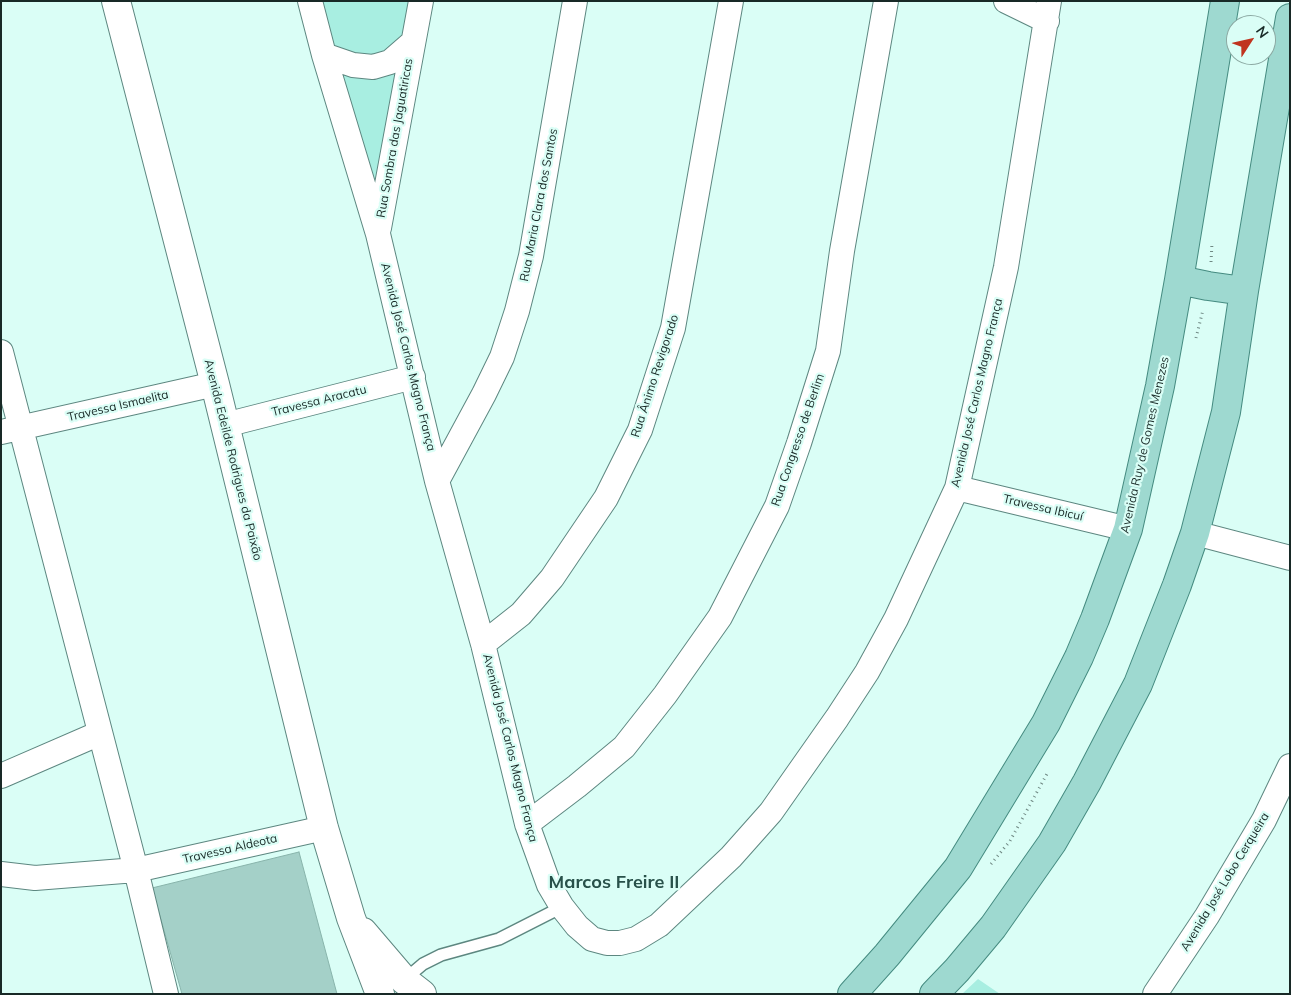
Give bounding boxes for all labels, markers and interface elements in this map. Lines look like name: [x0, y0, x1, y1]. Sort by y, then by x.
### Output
north arrow: [1226, 15, 1276, 65]
text: N: [1252, 22, 1273, 41]
street label: Rua Sombra das Jaguatiricas: [374, 57, 416, 219]
street label: Rua Maria Clara dos Santos: [517, 127, 561, 283]
street label: Avenida José Carlos Magno França: [378, 261, 438, 453]
street label: Avenida José Carlos Magno França: [948, 297, 1006, 489]
street label: Rua Ânimo Revigorado: [628, 313, 682, 439]
street label: Avenida Ruy de Gomes Menezes: [1118, 355, 1172, 535]
street label: Avenida Edeilde Rodrigues da Paixão: [201, 358, 265, 562]
street label: Rua Congresso de Berlim: [769, 372, 827, 508]
street label: Travessa Aracatu: [270, 382, 368, 420]
street label: Travessa Ismaelita: [66, 387, 170, 425]
street label: Travessa Ibicuí: [1002, 492, 1084, 524]
street label: Avenida José Carlos Magno França: [480, 652, 540, 844]
street label: Avenida José Lobo Cerqueira: [1178, 810, 1272, 954]
street label: Travessa Aldeota: [181, 831, 279, 867]
district label: Marcos Freire II: [549, 872, 679, 894]

